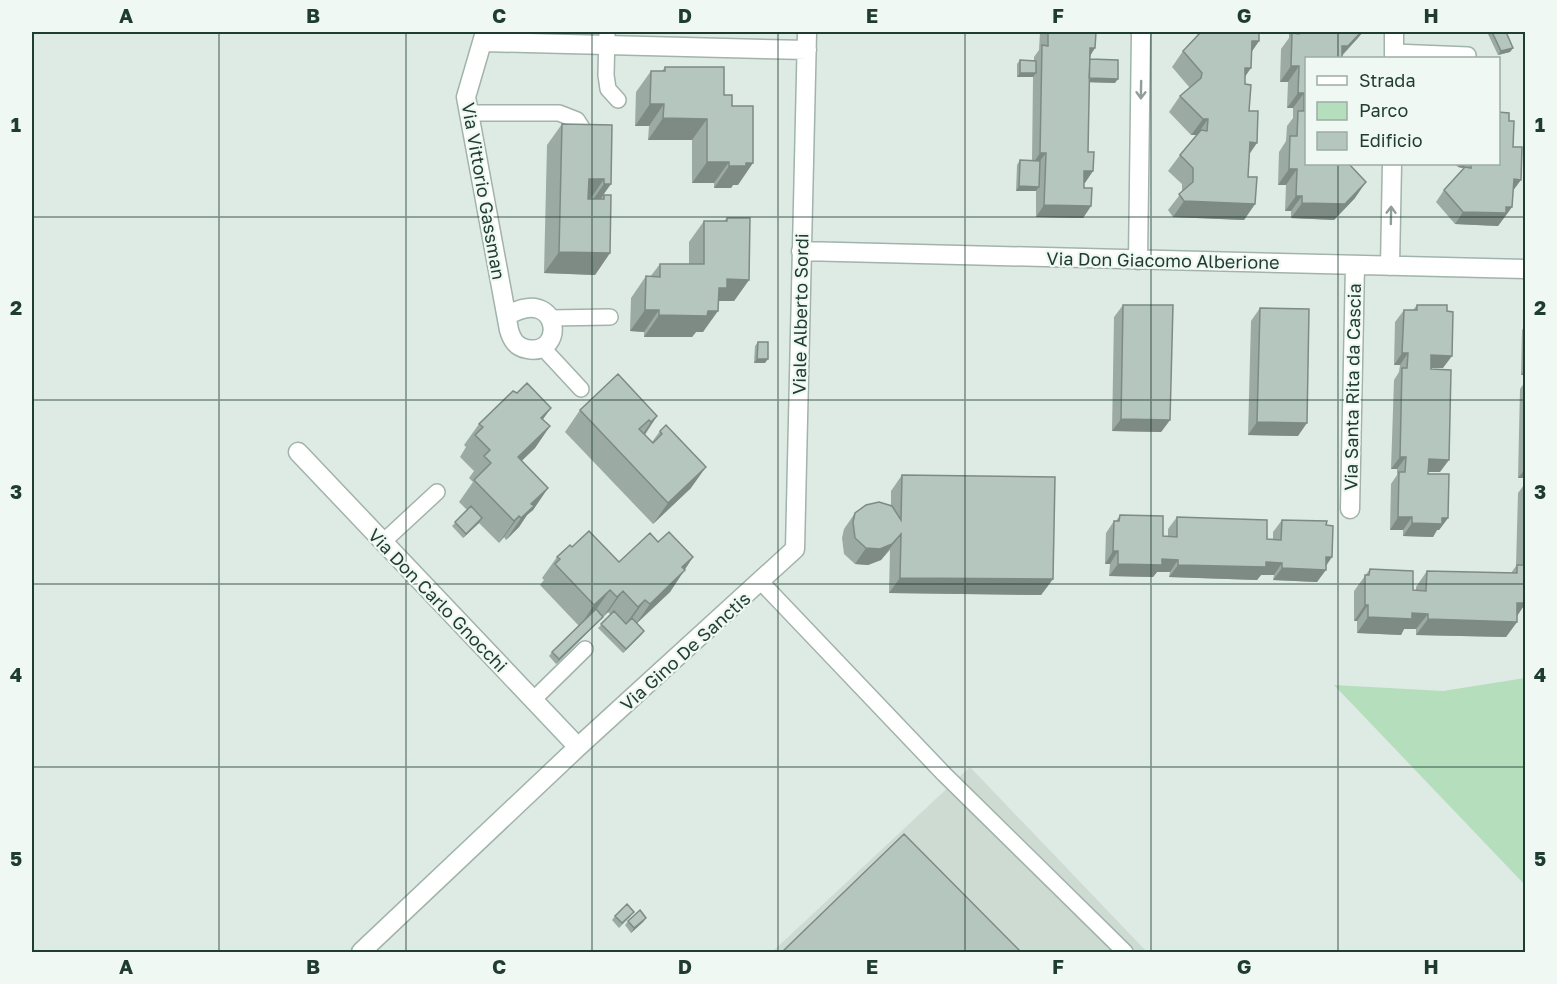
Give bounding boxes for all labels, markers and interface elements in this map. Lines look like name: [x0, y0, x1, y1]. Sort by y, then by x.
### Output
text: A: [119, 3, 133, 27]
text: B: [306, 3, 320, 27]
text: C: [492, 3, 506, 27]
text: D: [678, 3, 692, 27]
text: E: [866, 3, 878, 27]
text: F: [1052, 3, 1064, 27]
text: G: [1237, 3, 1251, 27]
text: H: [1423, 3, 1439, 27]
legend: [1305, 57, 1500, 165]
text: Strada: [1359, 69, 1416, 91]
one-way arrow: [1135, 79, 1146, 99]
text: Parco: [1359, 99, 1408, 121]
street label: Via Vittorio Gassman: [458, 101, 510, 281]
text: 1: [11, 112, 21, 136]
text: 1: [1535, 112, 1545, 136]
text: Edificio: [1359, 129, 1423, 151]
one-way arrow: [1385, 205, 1396, 225]
street label: Viale Alberto Sordi: [788, 233, 812, 395]
street label: Via Don Giacomo Alberione: [1046, 247, 1280, 273]
street label: Via Santa Rita da Cascia: [1339, 283, 1365, 491]
text: 2: [10, 295, 22, 319]
text: 2: [1534, 295, 1546, 319]
text: 3: [10, 479, 22, 503]
text: 3: [1534, 479, 1546, 503]
street label: Via Don Carlo Gnocchi: [364, 524, 512, 676]
street label: Via Gino De Sanctis: [616, 587, 754, 715]
text: 4: [10, 662, 22, 686]
text: 4: [1534, 662, 1546, 686]
text: 5: [10, 846, 22, 870]
text: 5: [1534, 846, 1546, 870]
text: A: [119, 954, 133, 978]
text: B: [306, 954, 320, 978]
text: C: [492, 954, 506, 978]
text: D: [678, 954, 692, 978]
text: E: [866, 954, 878, 978]
text: F: [1052, 954, 1064, 978]
text: G: [1237, 954, 1251, 978]
text: H: [1423, 954, 1439, 978]

